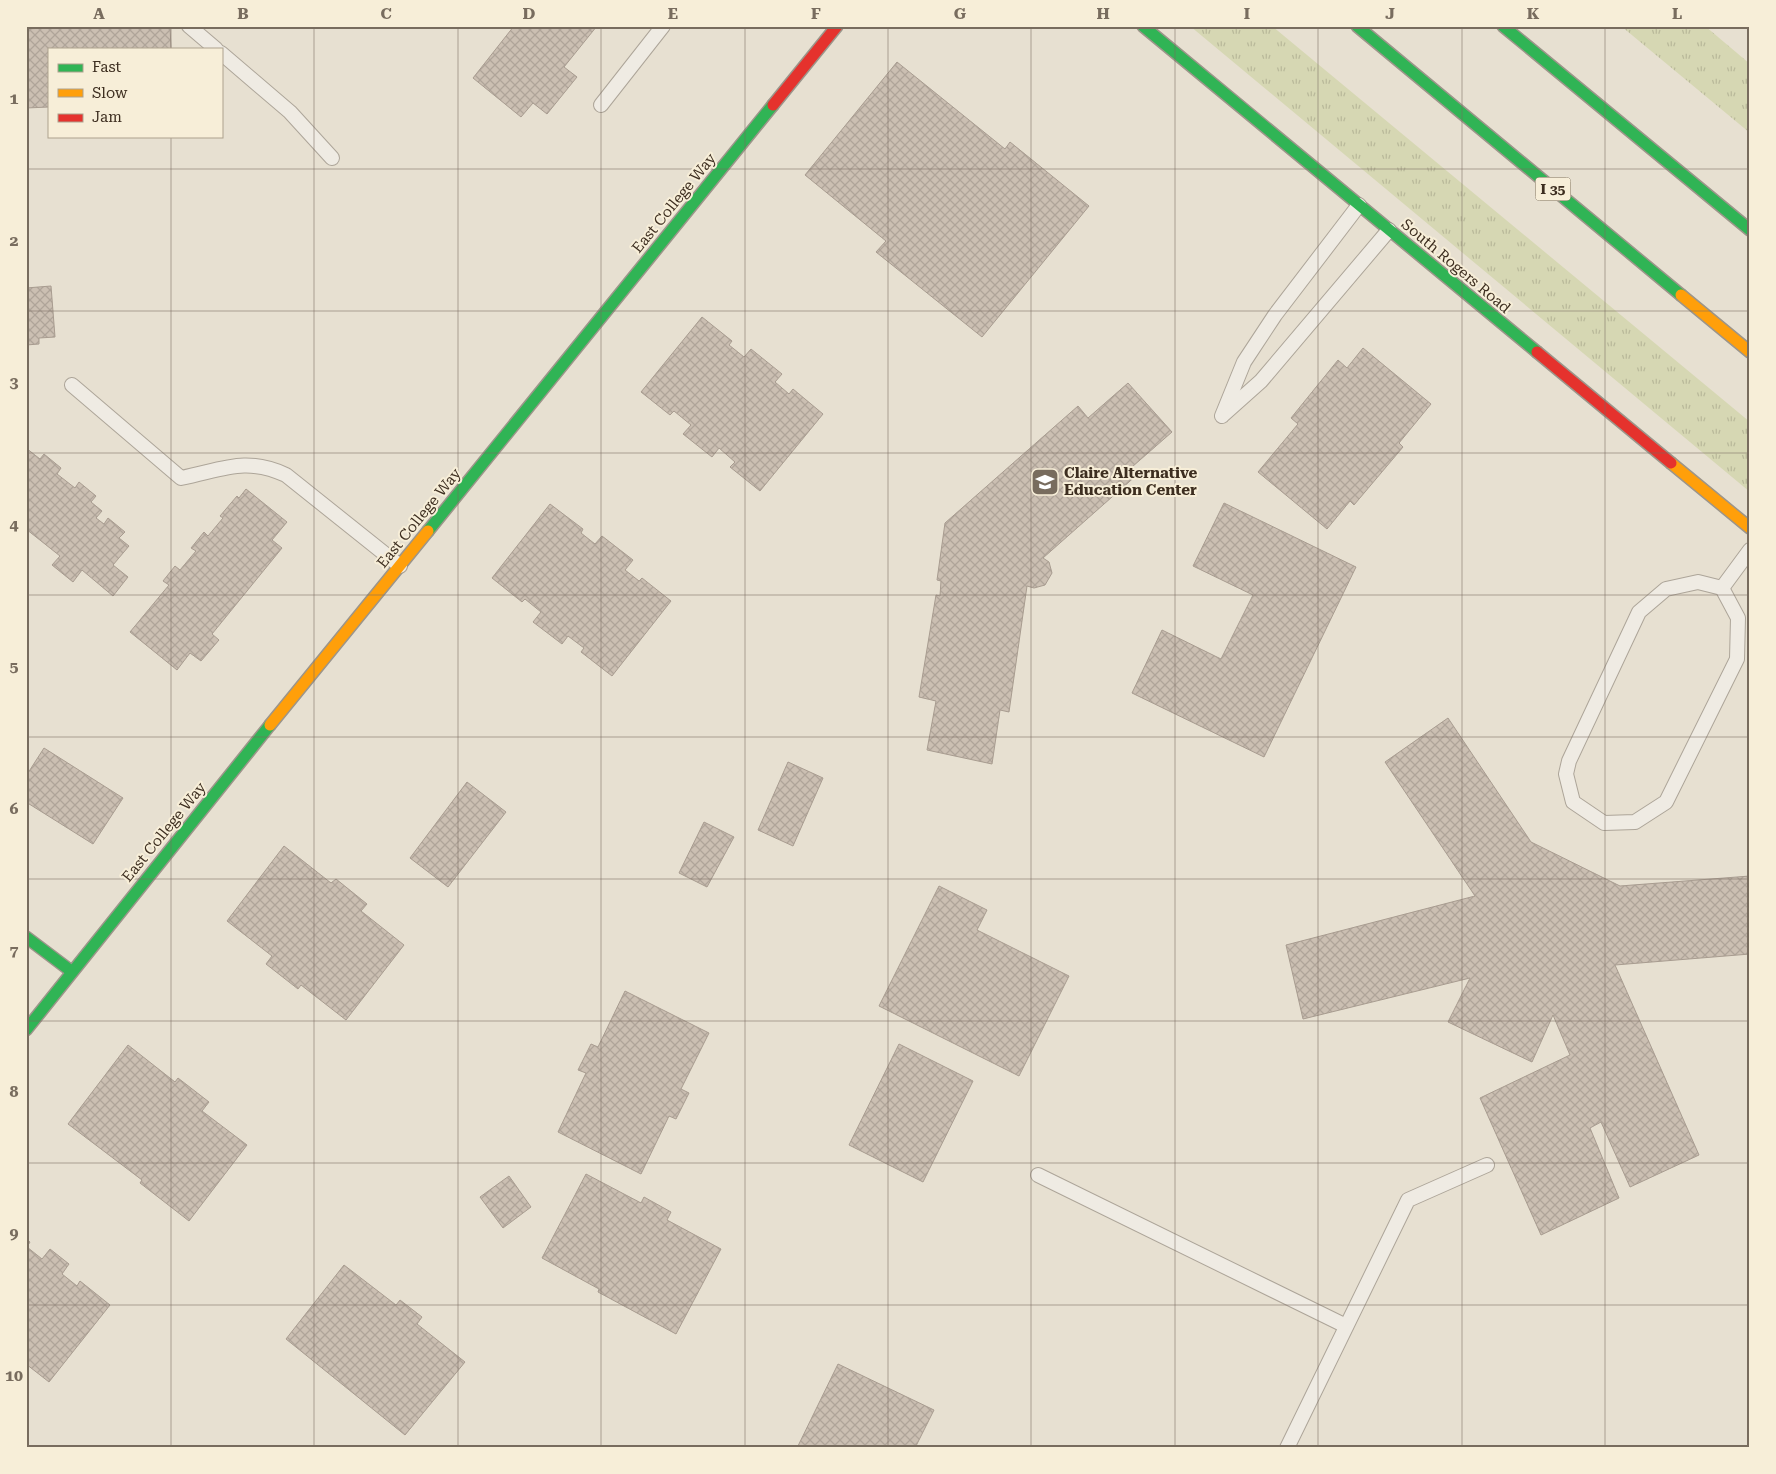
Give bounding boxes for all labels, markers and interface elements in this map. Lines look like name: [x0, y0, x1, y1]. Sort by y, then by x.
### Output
text: A: [93, 4, 105, 23]
text: B: [237, 4, 249, 23]
text: C: [380, 4, 392, 23]
text: D: [523, 4, 536, 23]
text: E: [668, 4, 678, 23]
text: F: [811, 4, 821, 23]
text: G: [954, 4, 967, 23]
text: H: [1096, 4, 1110, 23]
text: I: [1244, 4, 1250, 23]
text: J: [1385, 4, 1395, 23]
text: K: [1527, 4, 1540, 23]
text: L: [1672, 4, 1682, 23]
legend: [48, 48, 222, 138]
text: Fast: [92, 58, 122, 76]
text: Slow: [92, 84, 128, 102]
text: 1: [10, 89, 19, 108]
text: Jam: [92, 108, 122, 126]
street label: East College Way: [628, 149, 720, 257]
road number: I 35: [1536, 178, 1570, 200]
street label: South Rogers Road: [1398, 215, 1515, 317]
text: 2: [10, 231, 19, 250]
text: 3: [10, 373, 19, 392]
street label: East College Way: [373, 464, 465, 572]
place label: Claire Alternative Education Center: [1064, 464, 1197, 499]
school or university icon: Claire Alternative Education Center: [1030, 467, 1060, 497]
text: 4: [10, 515, 19, 534]
text: 5: [10, 657, 19, 676]
street label: East College Way: [118, 778, 210, 886]
text: 6: [10, 799, 19, 818]
text: 7: [10, 941, 19, 960]
text: 8: [10, 1082, 19, 1101]
text: 9: [10, 1224, 19, 1243]
text: 10: [5, 1366, 23, 1385]

